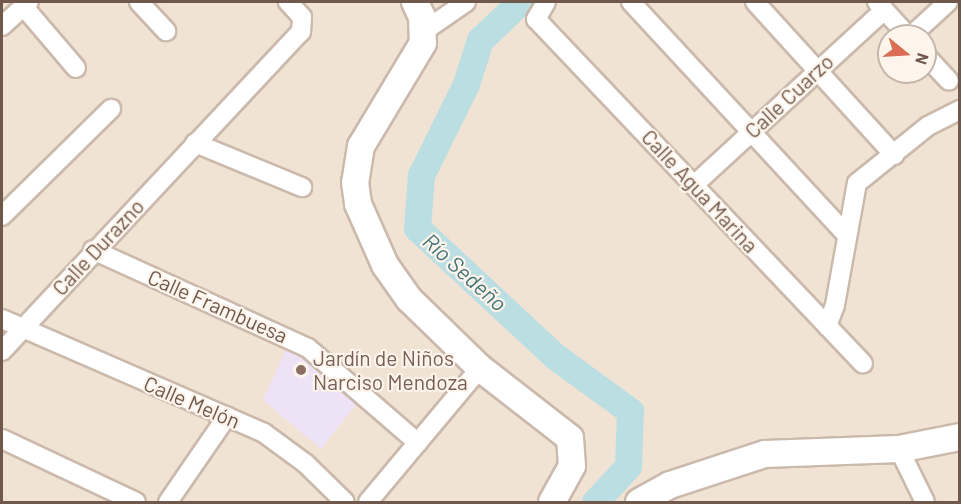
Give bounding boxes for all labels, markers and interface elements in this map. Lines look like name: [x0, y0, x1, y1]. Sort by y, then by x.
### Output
north arrow: [877, 24, 937, 84]
street label: Calle Cuarzo: [740, 49, 838, 143]
text: N: [912, 51, 933, 67]
street label: Calle Agua Marina: [637, 124, 763, 258]
street label: Calle Durazno: [47, 194, 149, 300]
water label: Río Sedeño: [418, 228, 512, 316]
street label: Calle Frambuesa: [144, 264, 292, 348]
place label: Jardín de Niños Narciso Mendoza: [313, 345, 468, 395]
marker: Jardín de Niños Narciso Mendoza: [294, 363, 308, 377]
street label: Calle Melón: [140, 370, 244, 434]

